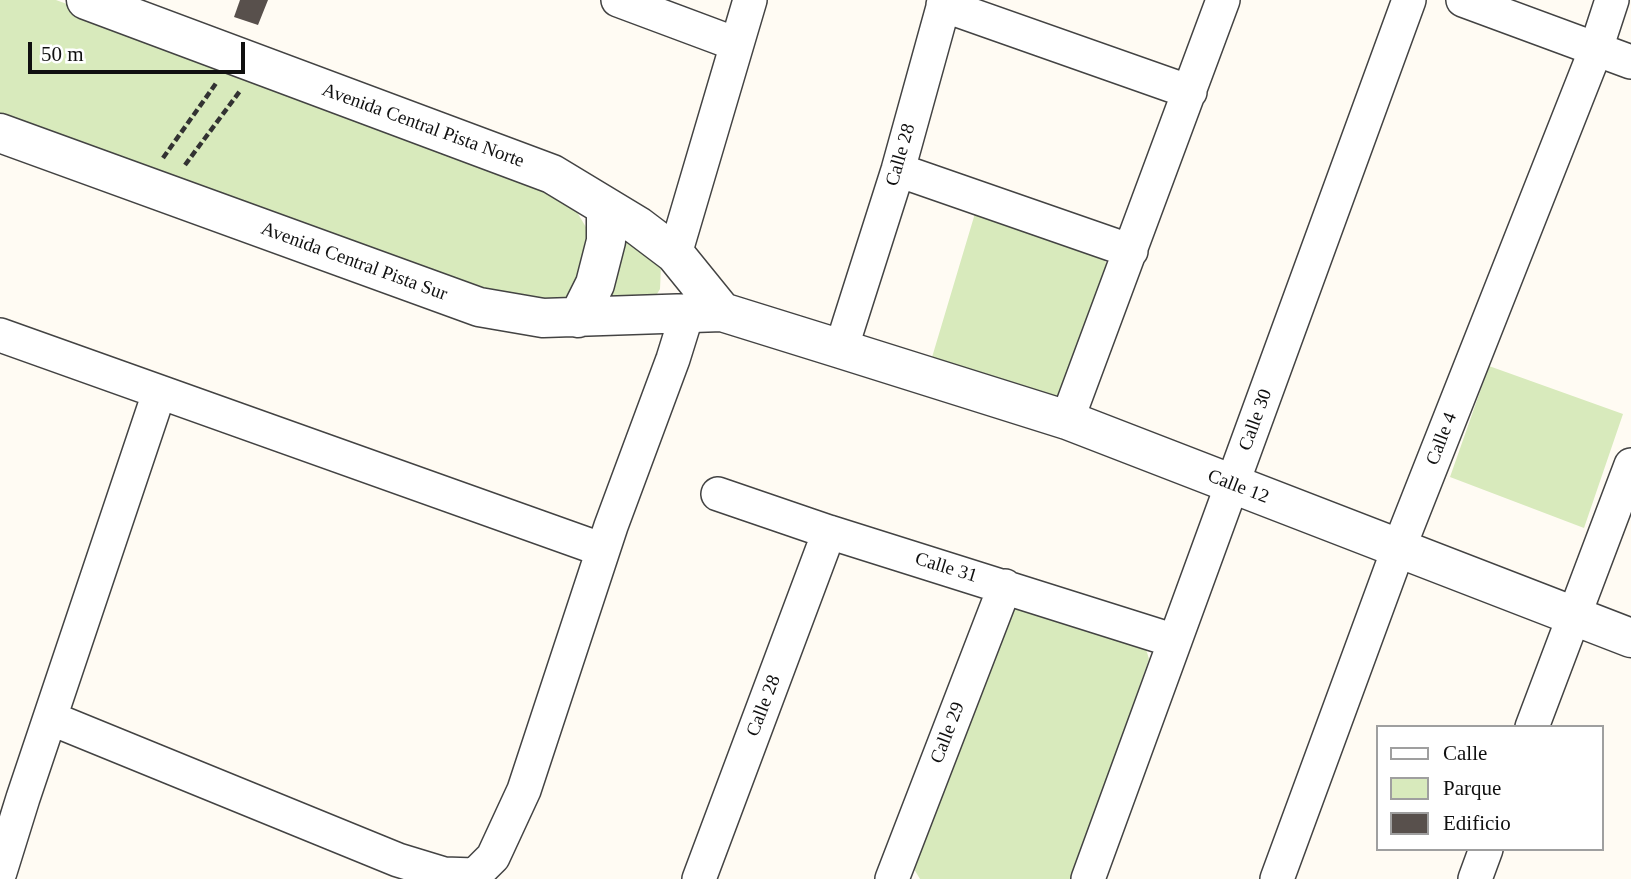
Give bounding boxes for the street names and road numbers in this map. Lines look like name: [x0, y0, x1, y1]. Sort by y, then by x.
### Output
street label: Avenida Central Pista Norte: [319, 79, 527, 173]
street label: Calle 28: [881, 121, 921, 189]
street label: Avenida Central Pista Sur: [258, 218, 450, 306]
street label: Calle 30: [1234, 386, 1278, 454]
street label: Calle 4: [1422, 410, 1462, 468]
street label: Calle 12: [1204, 465, 1272, 509]
street label: Calle 31: [912, 548, 980, 588]
street label: Calle 28: [742, 672, 786, 740]
street label: Calle 29: [926, 699, 970, 767]

